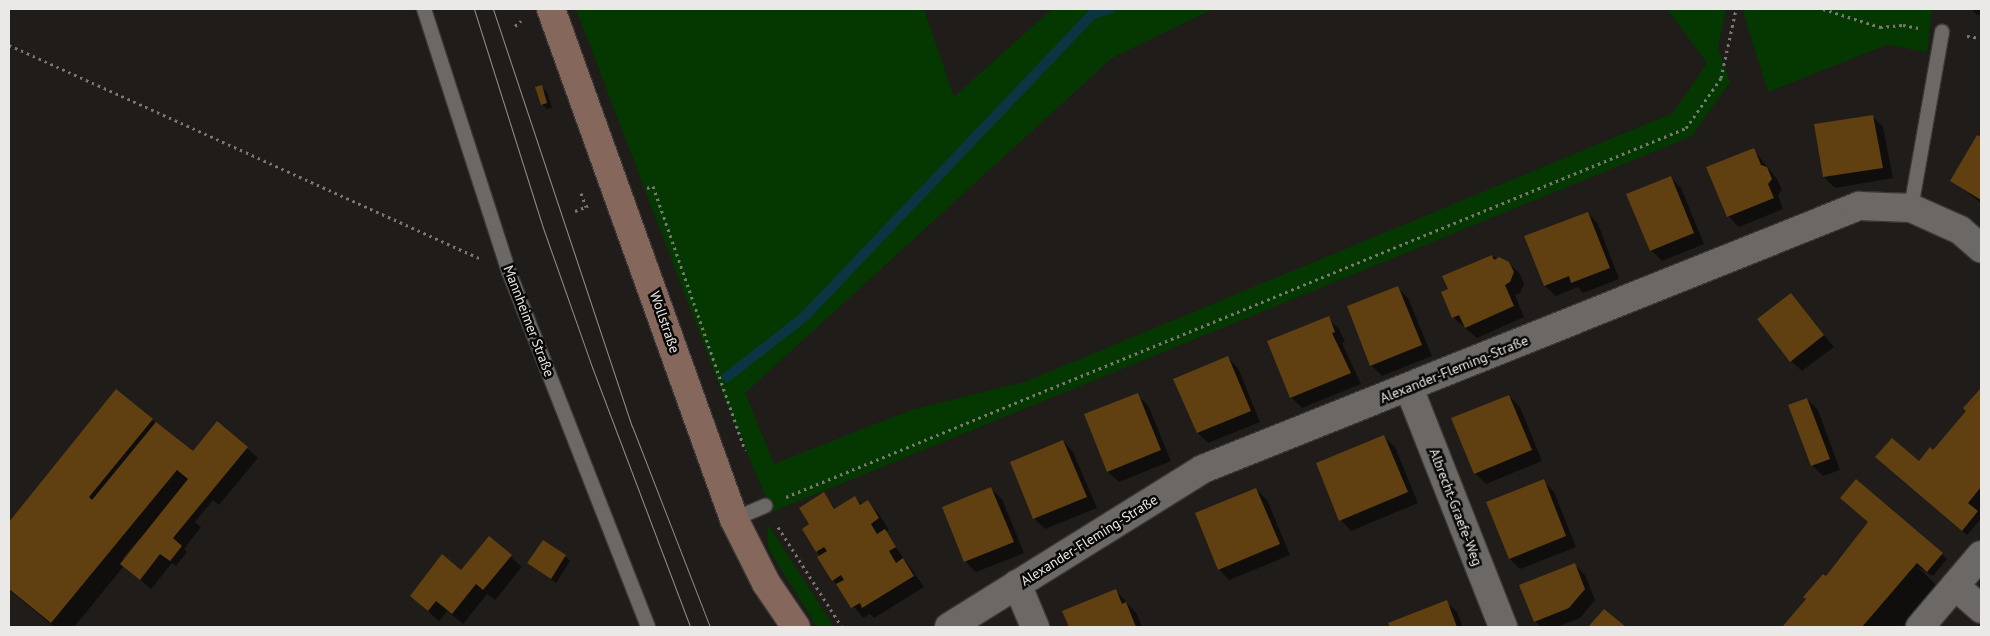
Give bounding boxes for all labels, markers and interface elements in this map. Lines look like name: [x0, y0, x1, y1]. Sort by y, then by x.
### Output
street label: Mannheimer Straße: [500, 263, 558, 379]
street label: Wollstraße: [647, 289, 683, 355]
street label: Alexander-Fleming-Straße: [1377, 332, 1531, 406]
street label: Albrecht-Graefe-Weg: [1426, 446, 1486, 568]
street label: Alexander-Fleming-Straße: [1017, 491, 1161, 589]

